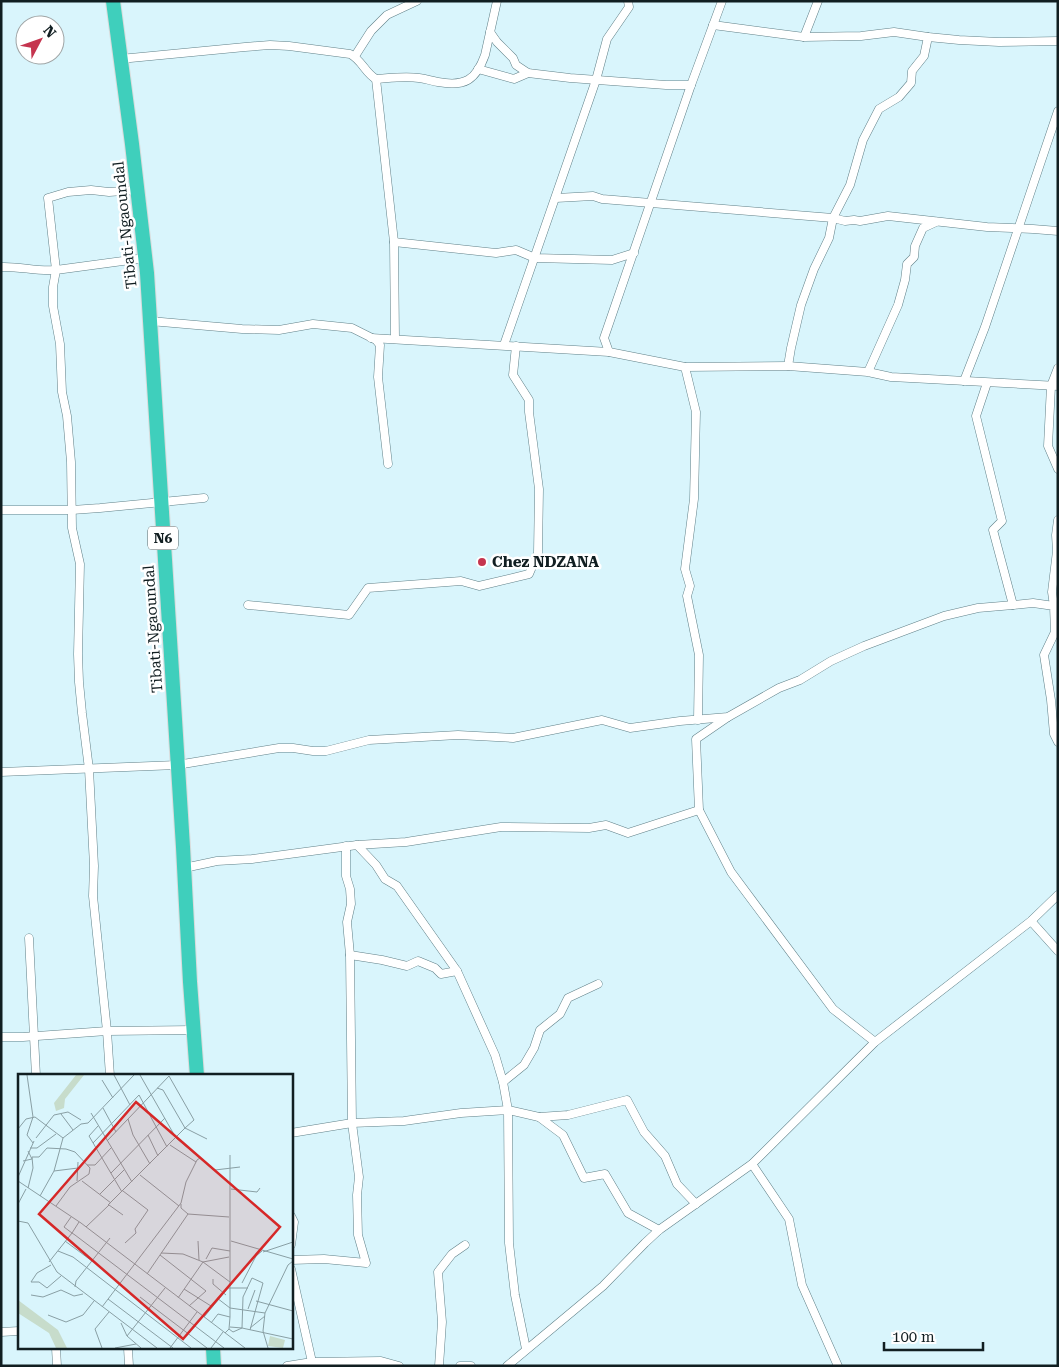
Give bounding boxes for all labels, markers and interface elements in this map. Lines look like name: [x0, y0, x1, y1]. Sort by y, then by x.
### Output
north arrow: [15, 15, 65, 65]
text: N: [40, 22, 60, 41]
street label: Tibati-Ngaoundal: [109, 160, 141, 290]
road number: N6: [148, 526, 178, 550]
place label: Chez NDZANA: [492, 553, 599, 571]
marker: Chez NDZANA: [476, 556, 488, 568]
street label: Tibati-Ngaoundal: [140, 564, 166, 694]
inset map: [18, 1074, 292, 1350]
scale bar: [884, 1320, 983, 1352]
text: 100 m: [892, 1328, 935, 1346]

